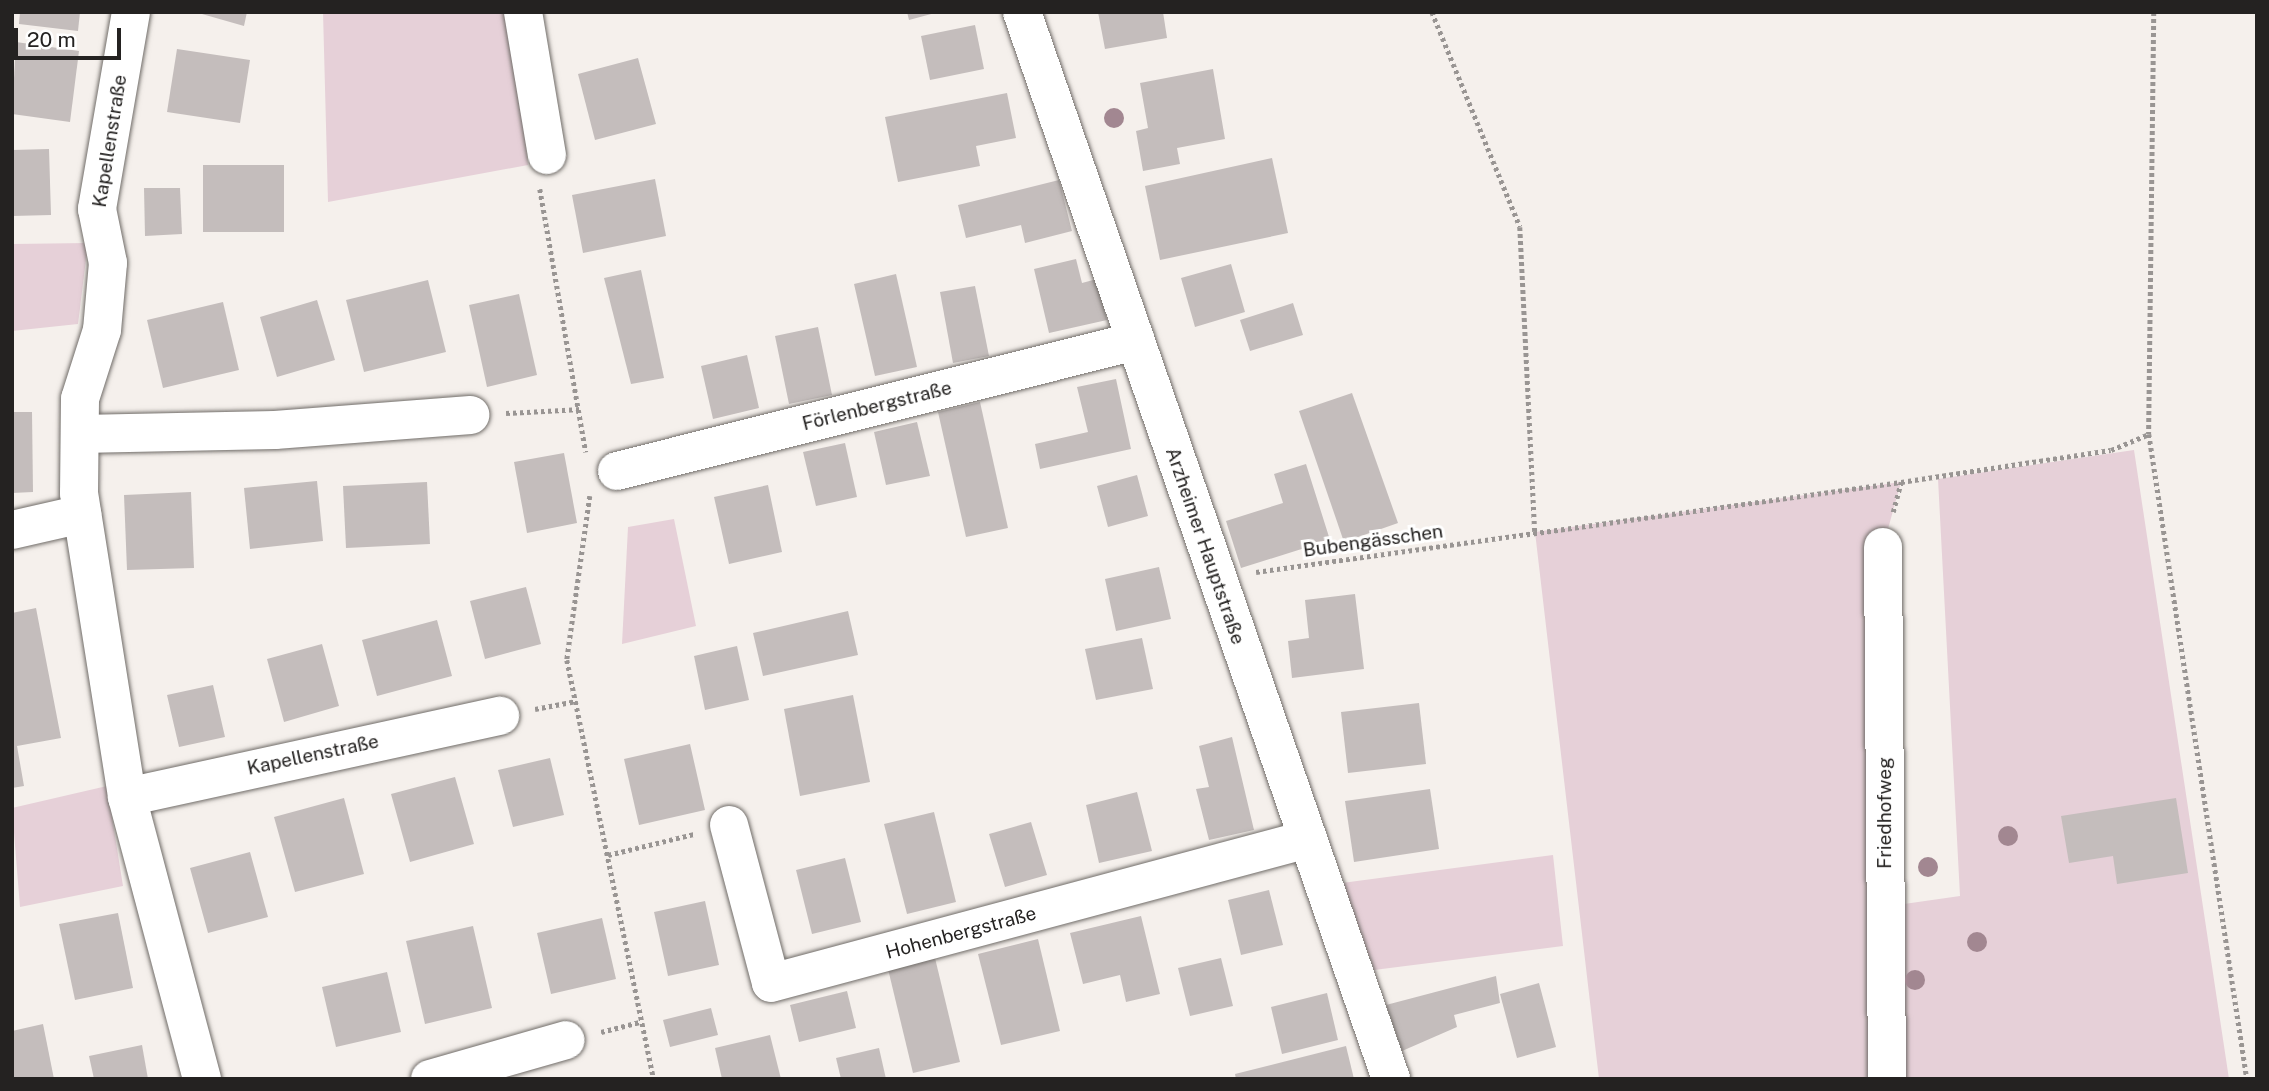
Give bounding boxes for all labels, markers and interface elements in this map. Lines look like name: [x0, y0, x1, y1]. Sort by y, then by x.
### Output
scale bar: [18, 14, 124, 58]
text: 20 m: [27, 27, 76, 52]
street label: Kapellenstraße: [88, 73, 132, 209]
street label: Förlenbergstraße: [800, 376, 954, 436]
street label: Arzheimer Hauptstraße: [1161, 445, 1249, 647]
street label: Bubengässchen: [1302, 520, 1444, 562]
street label: Kapellenstraße: [245, 730, 381, 780]
street label: Friedhofweg: [1874, 757, 1896, 869]
street label: Hohenbergstraße: [883, 902, 1039, 964]

